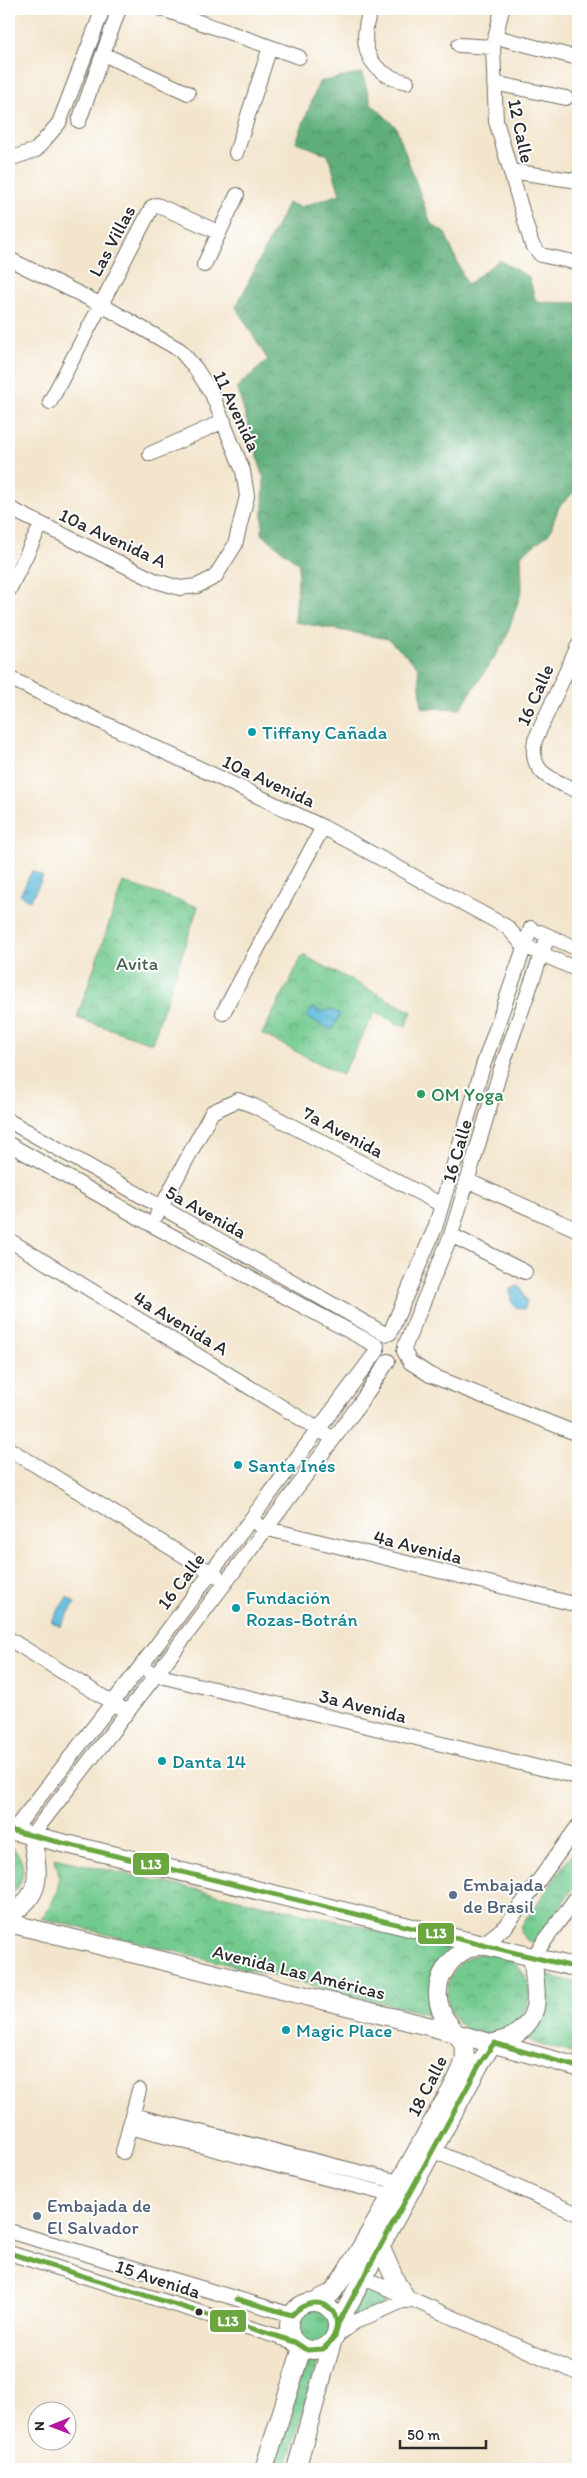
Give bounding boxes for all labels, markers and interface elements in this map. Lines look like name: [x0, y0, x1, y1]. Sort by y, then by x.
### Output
street label: 12 Calle: [503, 97, 539, 165]
street label: Las Villas: [84, 201, 140, 281]
street label: 11 Avenida: [208, 367, 266, 455]
street label: 10a Avenida A: [56, 503, 170, 573]
street label: 16 Calle: [511, 661, 559, 729]
place label: Tiffany Cañada: [262, 721, 387, 744]
marker: Tiffany Cañada: [246, 726, 258, 738]
street label: 10a Avenida: [219, 750, 319, 813]
park label: Avita: [116, 952, 158, 975]
place label: OM Yoga: [431, 1083, 504, 1106]
marker: OM Yoga: [415, 1088, 427, 1100]
street label: 7a Avenida: [299, 1101, 388, 1163]
street label: 16 Calle: [437, 1117, 477, 1185]
street label: 5a Avenida: [161, 1180, 251, 1244]
street label: 4a Avenida A: [129, 1286, 233, 1360]
place label: Santa Inés: [248, 1454, 335, 1477]
marker: Santa Inés: [232, 1459, 244, 1471]
street label: 4a Avenida: [371, 1525, 465, 1569]
street label: 16 Calle: [152, 1548, 210, 1614]
place label: Fundación Rozas-Botrán: [246, 1586, 358, 1631]
marker: Fundación Rozas-Botrán: [230, 1602, 242, 1614]
street label: 3a Avenida: [317, 1684, 409, 1728]
place label: Danta 14: [172, 1750, 246, 1773]
marker: Danta 14: [156, 1755, 168, 1767]
line badge: L13: [132, 1852, 170, 1876]
text: L13: [140, 1856, 162, 1873]
place label: Embajada de Brasil: [463, 1873, 544, 1918]
marker: Embajada de Brasil: [447, 1889, 459, 1901]
line badge: L13: [417, 1922, 455, 1945]
text: L13: [425, 1925, 447, 1942]
street label: Avenida Las Américas: [210, 1939, 388, 2005]
place label: Magic Place: [296, 2019, 392, 2042]
marker: Magic Place: [280, 2024, 292, 2036]
street label: 18 Calle: [402, 2052, 452, 2120]
place label: Embajada de El Salvador: [47, 2194, 151, 2239]
marker: Embajada de El Salvador: [31, 2210, 43, 2222]
street label: 15 Avenida: [113, 2254, 204, 2304]
unlabelled marker: [194, 2307, 204, 2317]
line badge: L13: [209, 2309, 247, 2333]
text: L13: [217, 2313, 239, 2330]
north arrow: [28, 2400, 78, 2450]
scale bar: [400, 2418, 486, 2450]
text: N: [31, 2421, 48, 2431]
text: 50 m: [407, 2426, 440, 2444]

